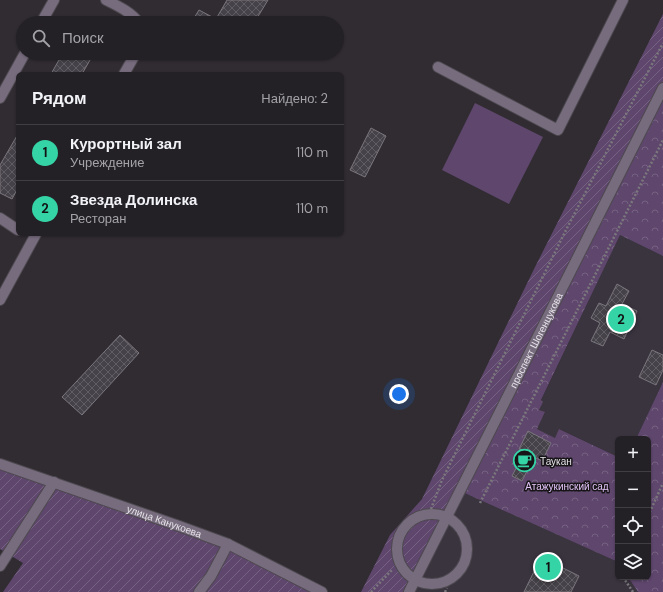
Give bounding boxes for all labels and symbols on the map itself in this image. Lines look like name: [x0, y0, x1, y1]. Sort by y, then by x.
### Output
street label: проспект Шогенцукова: [507, 290, 566, 390]
pin: 2: [608, 304, 634, 334]
your location: [389, 384, 409, 404]
cafe icon: Таукан: [511, 448, 537, 474]
place label: Таукан: [540, 455, 572, 468]
park label: Атажукинский сад: [525, 480, 609, 493]
street label: улица Канукоева: [125, 502, 204, 541]
pin: 1: [535, 552, 561, 582]

